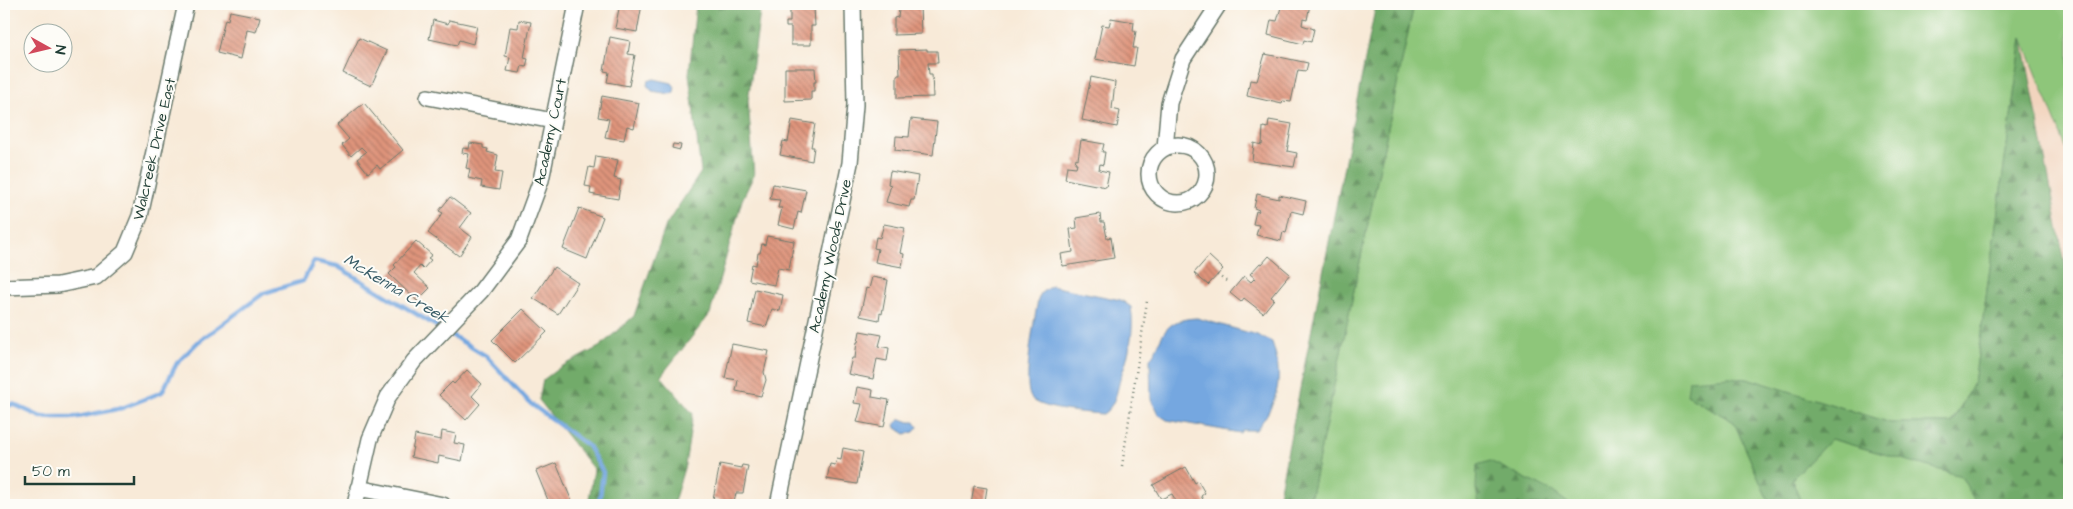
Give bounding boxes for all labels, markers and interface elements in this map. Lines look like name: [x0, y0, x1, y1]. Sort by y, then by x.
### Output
north arrow: [22, 22, 72, 72]
text: N: [49, 44, 70, 56]
street label: Walcreek Drive East: [128, 76, 181, 222]
street label: Academy Court: [529, 76, 573, 188]
street label: Academy Woods Drive: [804, 177, 858, 335]
water label: McKenna Creek: [340, 249, 454, 330]
scale bar: [25, 454, 134, 486]
text: 50 m: [32, 461, 70, 482]

